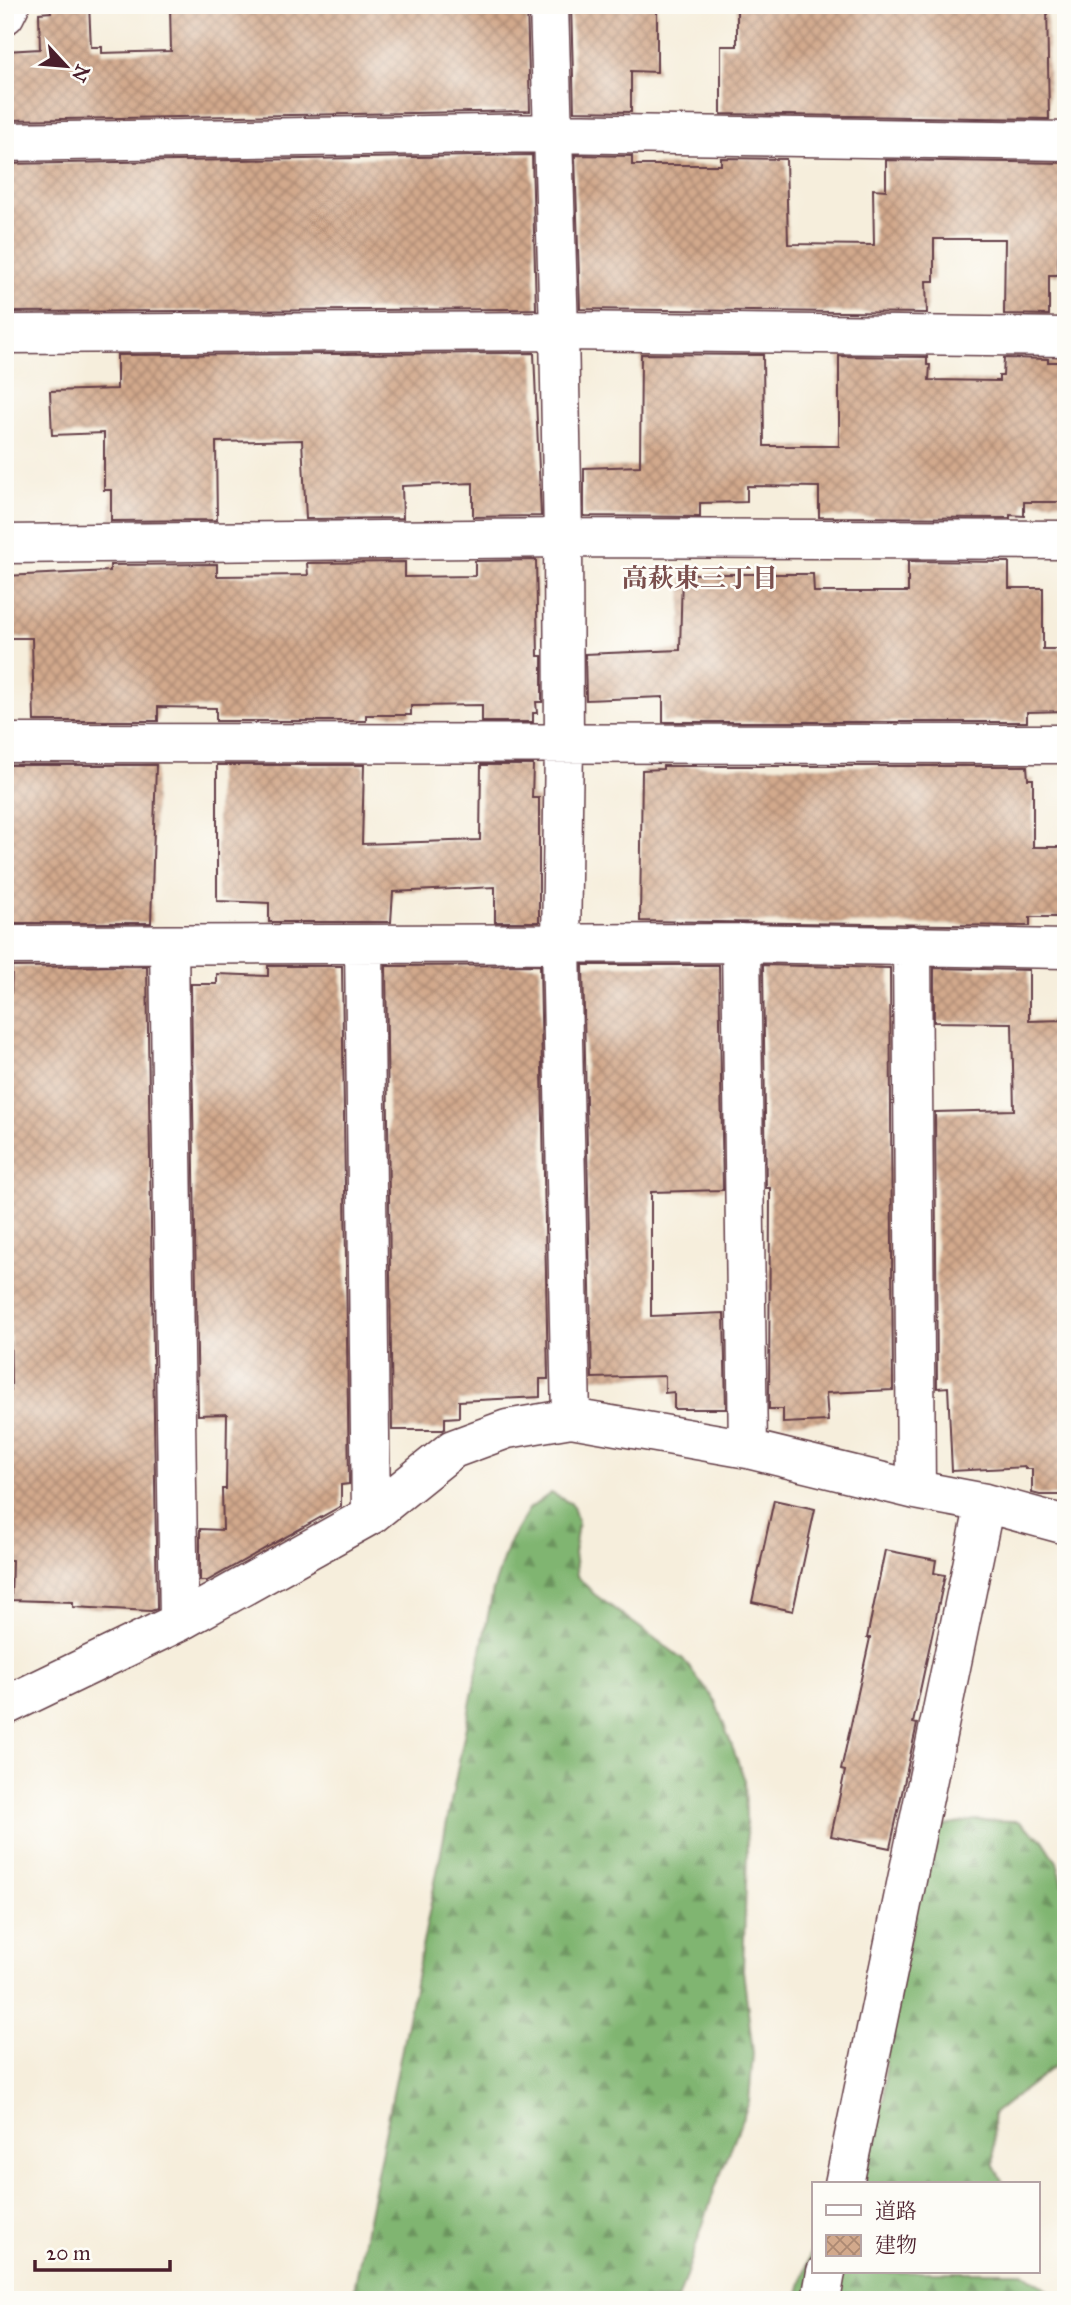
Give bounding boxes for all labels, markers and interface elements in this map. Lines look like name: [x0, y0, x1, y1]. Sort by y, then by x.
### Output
north arrow: [32, 32, 102, 102]
text: N: [67, 61, 95, 86]
district label: 高萩東三丁目: [622, 562, 778, 594]
legend: [812, 2182, 1040, 2274]
text: 道路: [875, 2198, 917, 2224]
scale bar: [35, 2228, 170, 2272]
text: 建物: [875, 2232, 917, 2258]
text: 20 m: [46, 2240, 91, 2266]

